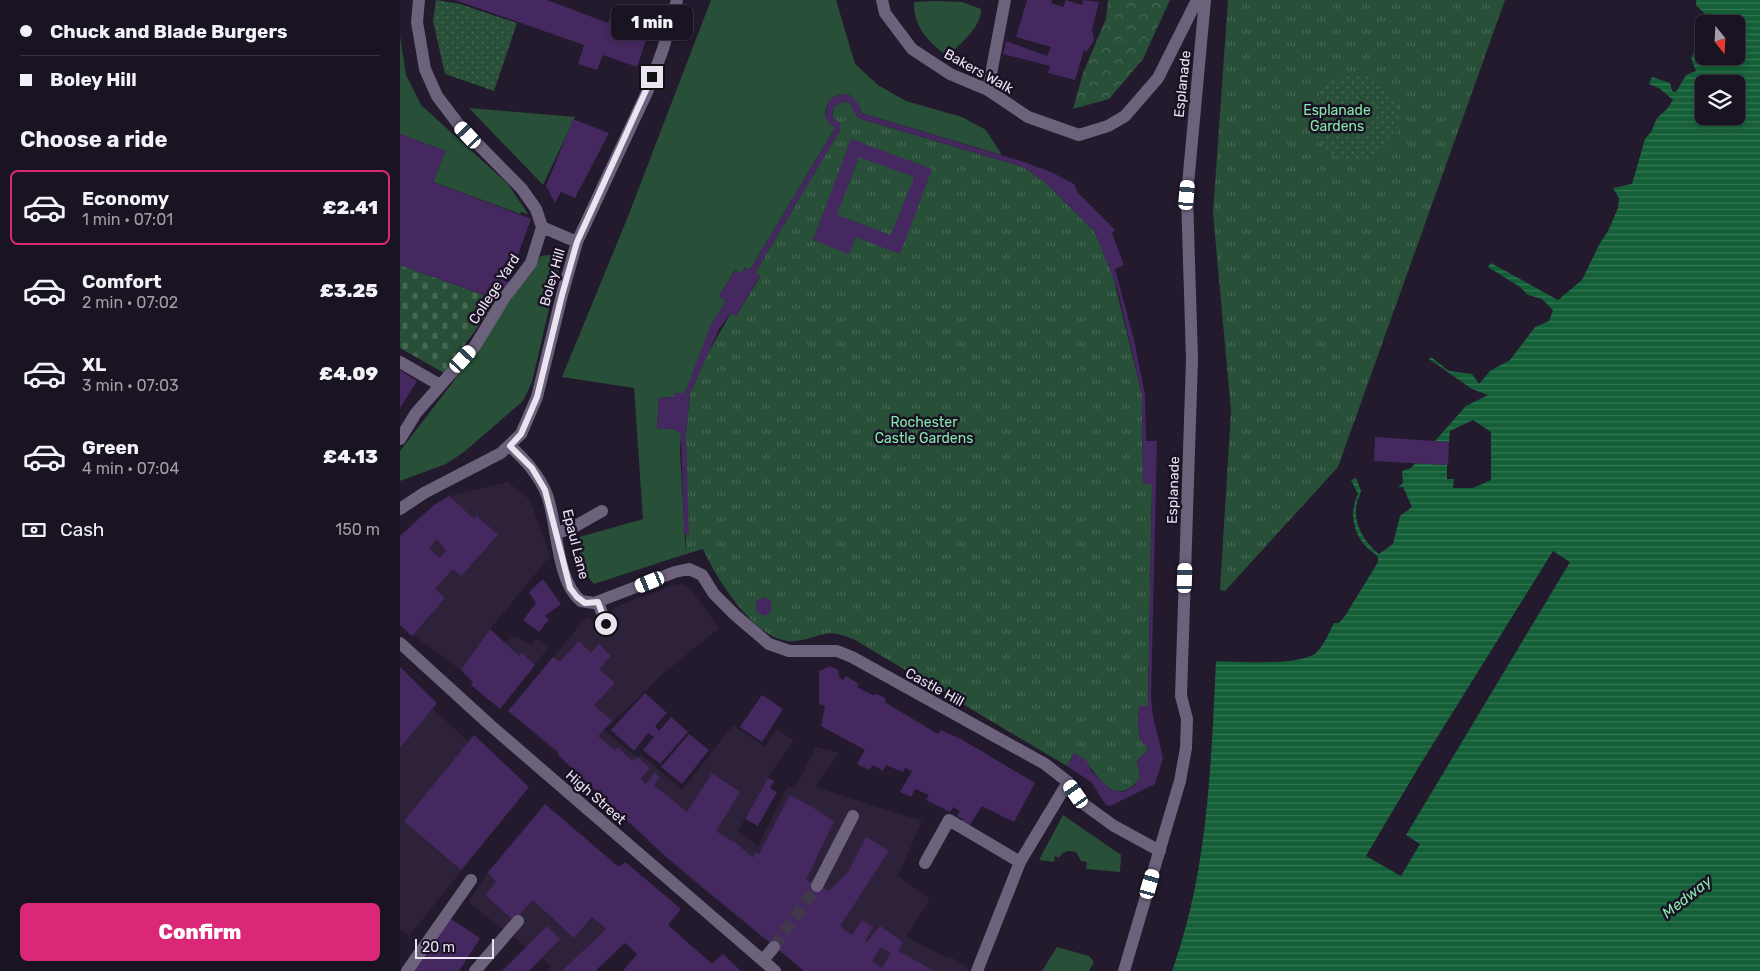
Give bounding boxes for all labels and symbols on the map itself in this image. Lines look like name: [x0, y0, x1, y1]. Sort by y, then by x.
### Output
callout: 1 min: [611, 5, 693, 40]
north arrow: [1695, 15, 1745, 65]
street label: Bakers Walk: [941, 45, 1017, 98]
street label: Esplanade: [1171, 49, 1194, 118]
route end: [641, 66, 663, 88]
park label: Esplanade Gardens: [1303, 102, 1371, 135]
car: [452, 119, 483, 151]
car: [1178, 179, 1195, 211]
street label: Boley Hill: [536, 246, 569, 308]
street label: College Yard: [465, 251, 523, 328]
car: [447, 343, 478, 375]
park label: Rochester Castle Gardens: [875, 414, 973, 447]
street label: Esplanade: [1164, 456, 1183, 524]
street label: Epaul Lane: [559, 507, 592, 581]
car: [1176, 563, 1193, 593]
car: [633, 569, 666, 595]
route start: [595, 613, 617, 635]
street label: Castle Hill: [902, 664, 967, 711]
street label: High Street: [562, 767, 630, 828]
car: [1061, 777, 1090, 811]
car: [1138, 868, 1161, 900]
water label: Medway: [1658, 872, 1716, 922]
scale bar: [415, 936, 494, 959]

